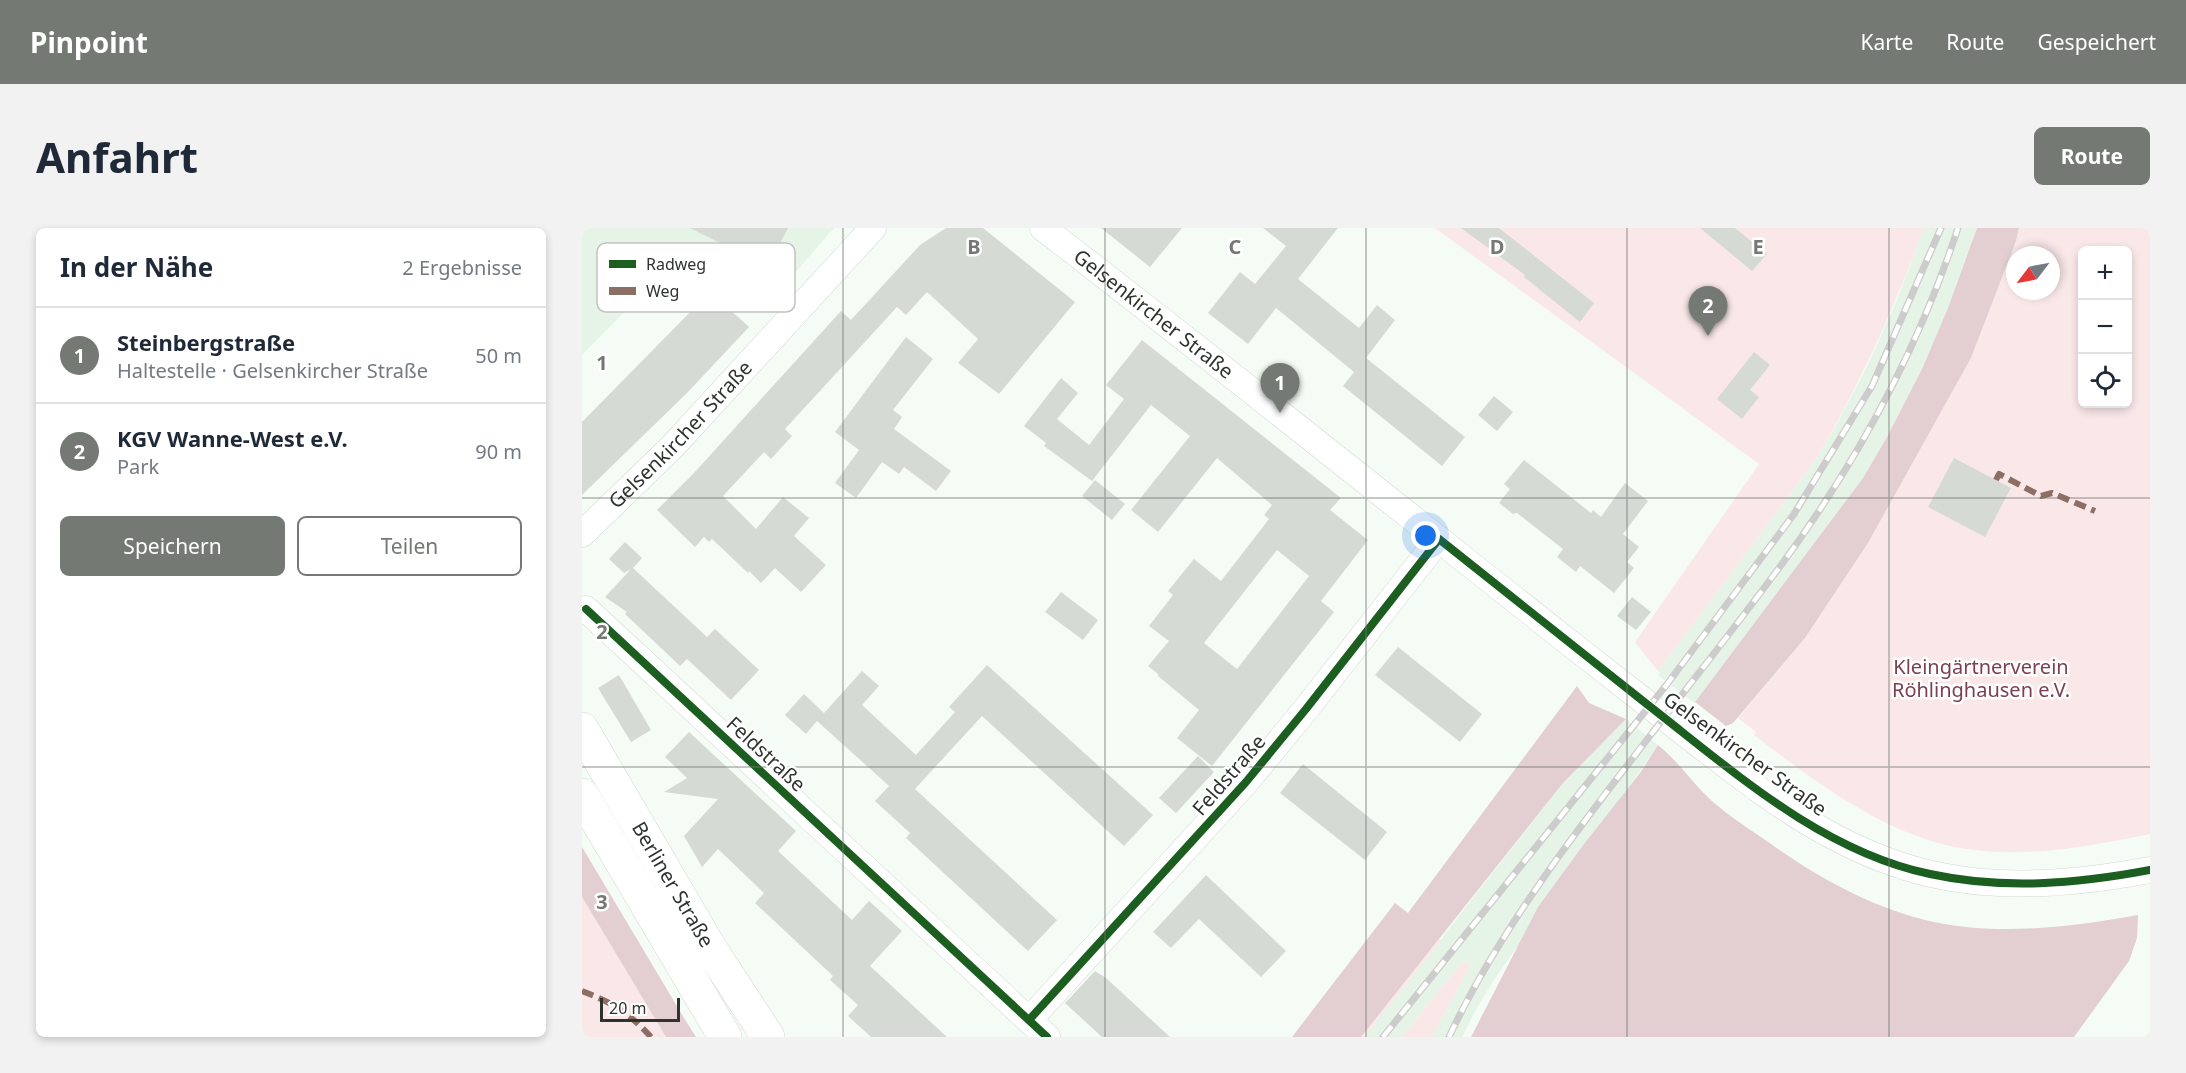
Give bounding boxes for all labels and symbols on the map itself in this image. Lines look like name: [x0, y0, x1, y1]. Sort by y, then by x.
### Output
text: B: [967, 233, 981, 260]
text: C: [1229, 233, 1242, 260]
text: D: [1490, 233, 1504, 260]
text: E: [1752, 233, 1764, 260]
legend: [597, 243, 795, 312]
street label: Gelsenkircher Straße: [1068, 243, 1239, 385]
north arrow: [2006, 246, 2060, 300]
text: Radweg: [646, 253, 706, 275]
text: Weg: [646, 280, 679, 302]
pin: 2: [1688, 286, 1728, 336]
text: 1: [596, 349, 608, 376]
street label: Gelsenkircher Straße: [602, 354, 758, 514]
pin: 1: [1260, 364, 1300, 413]
your location: [1411, 521, 1440, 550]
text: 2: [596, 618, 608, 645]
park label: Kleingärtnerverein Röhlinghausen e.V.: [1892, 653, 2070, 703]
street label: Gelsenkircher Straße: [1658, 685, 1832, 822]
street label: Feldstraße: [721, 710, 812, 797]
street label: Feldstraße: [1186, 728, 1271, 821]
street label: Berliner Straße: [626, 816, 721, 952]
text: 3: [596, 888, 608, 915]
scale bar: [600, 995, 680, 1022]

